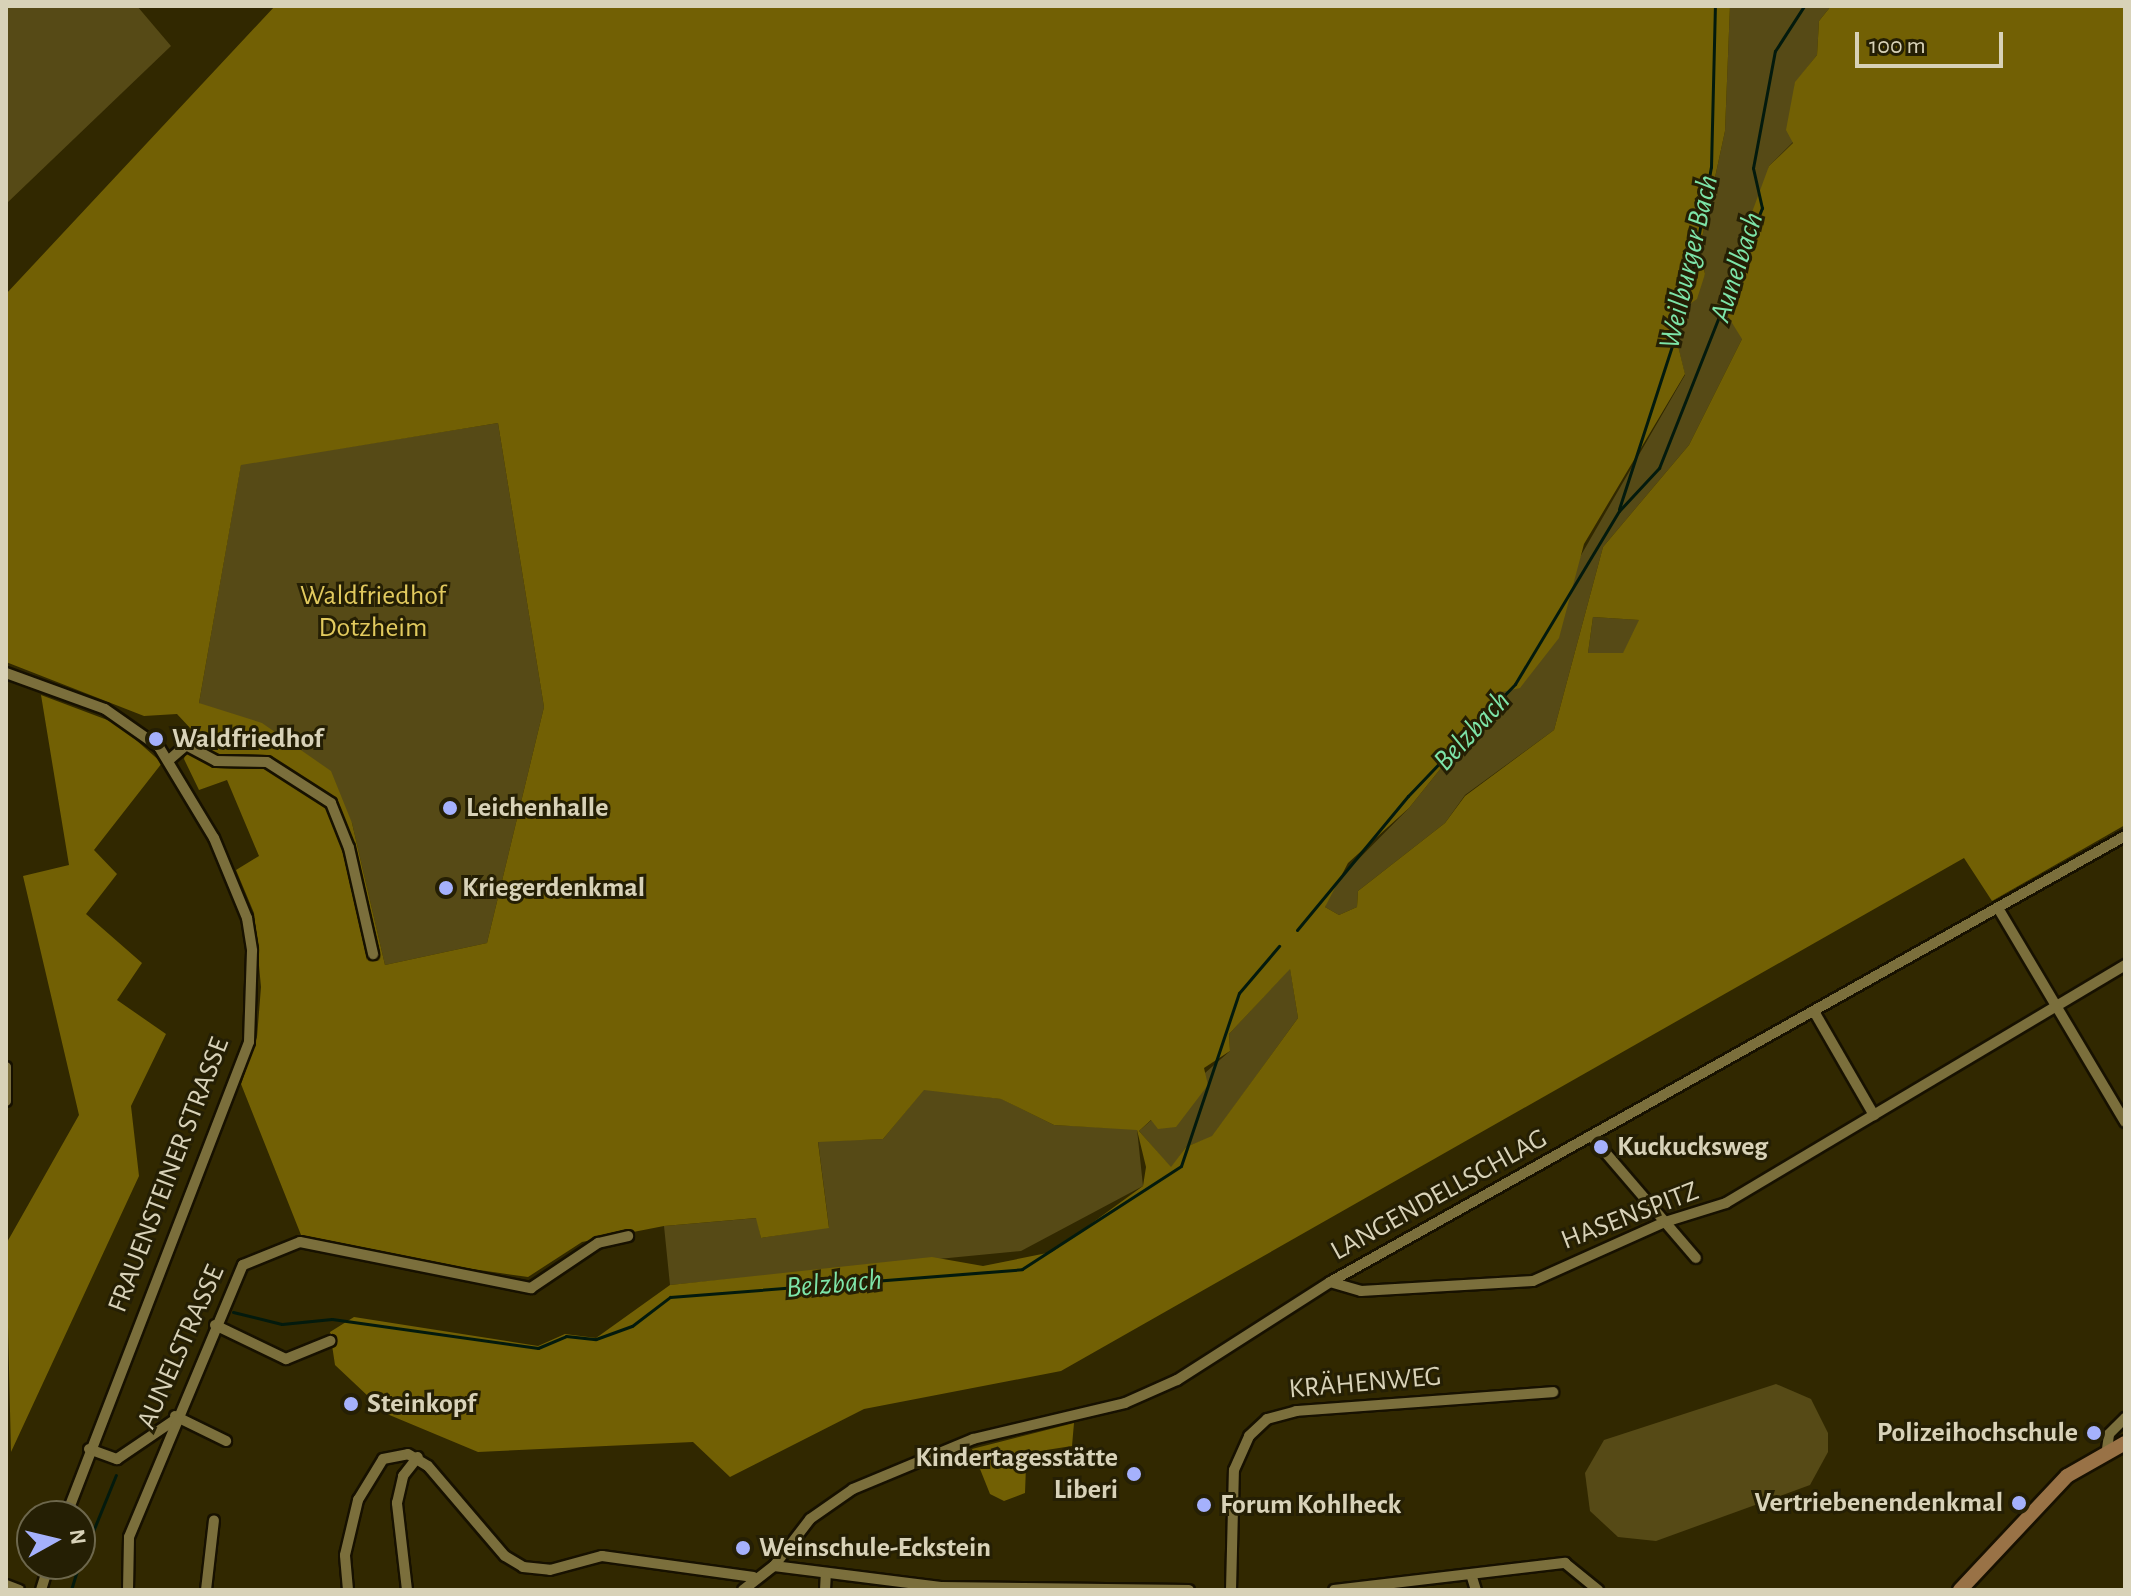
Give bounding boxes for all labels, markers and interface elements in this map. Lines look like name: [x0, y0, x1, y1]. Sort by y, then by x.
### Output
scale bar: [1859, 16, 2007, 66]
text: 100 m: [1869, 34, 1926, 58]
water label: Weilburger Bach: [1652, 172, 1726, 352]
water label: Aunelbach: [1702, 208, 1772, 326]
park label: Waldfriedhof Dotzheim: [300, 579, 446, 645]
water label: Belzbach: [1426, 683, 1518, 779]
place label: Waldfriedhof: [172, 722, 323, 756]
marker: Waldfriedhof: [147, 730, 165, 748]
place label: Leichenhalle: [466, 791, 608, 825]
marker: Leichenhalle: [441, 799, 459, 817]
place label: Kriegerdenkmal: [462, 871, 645, 905]
marker: Kriegerdenkmal: [437, 879, 455, 897]
street label: FRAUENSTEINER STRASSE: [101, 1033, 237, 1317]
street label: LANGENDELLSCHLAG: [1325, 1122, 1553, 1268]
place label: Kuckucksweg: [1617, 1130, 1768, 1164]
marker: Kuckucksweg: [1592, 1138, 1610, 1156]
street label: HASENSPITZ: [1556, 1174, 1704, 1258]
street label: AUNELSTRASSE: [130, 1260, 232, 1434]
water label: Belzbach: [784, 1262, 884, 1306]
street label: KRÄHENWEG: [1287, 1360, 1443, 1406]
place label: Steinkopf: [367, 1387, 476, 1421]
marker: Steinkopf: [342, 1395, 360, 1413]
place label: Polizeihochschule: [1877, 1416, 2078, 1450]
marker: Polizeihochschule: [2085, 1424, 2103, 1442]
place label: Kindertagesstätte Liberi: [915, 1441, 1118, 1507]
marker: Kindertagesstätte Liberi: [1125, 1465, 1143, 1483]
place label: Vertriebenendenkmal: [1754, 1486, 2003, 1520]
place label: Forum Kohlheck: [1220, 1488, 1401, 1522]
marker: Vertriebenendenkmal: [2010, 1494, 2028, 1512]
marker: Forum Kohlheck: [1195, 1496, 1213, 1514]
north arrow: [16, 1500, 96, 1580]
text: N: [66, 1528, 90, 1546]
place label: Weinschule-Eckstein: [759, 1531, 991, 1565]
marker: Weinschule-Eckstein: [734, 1539, 752, 1557]

